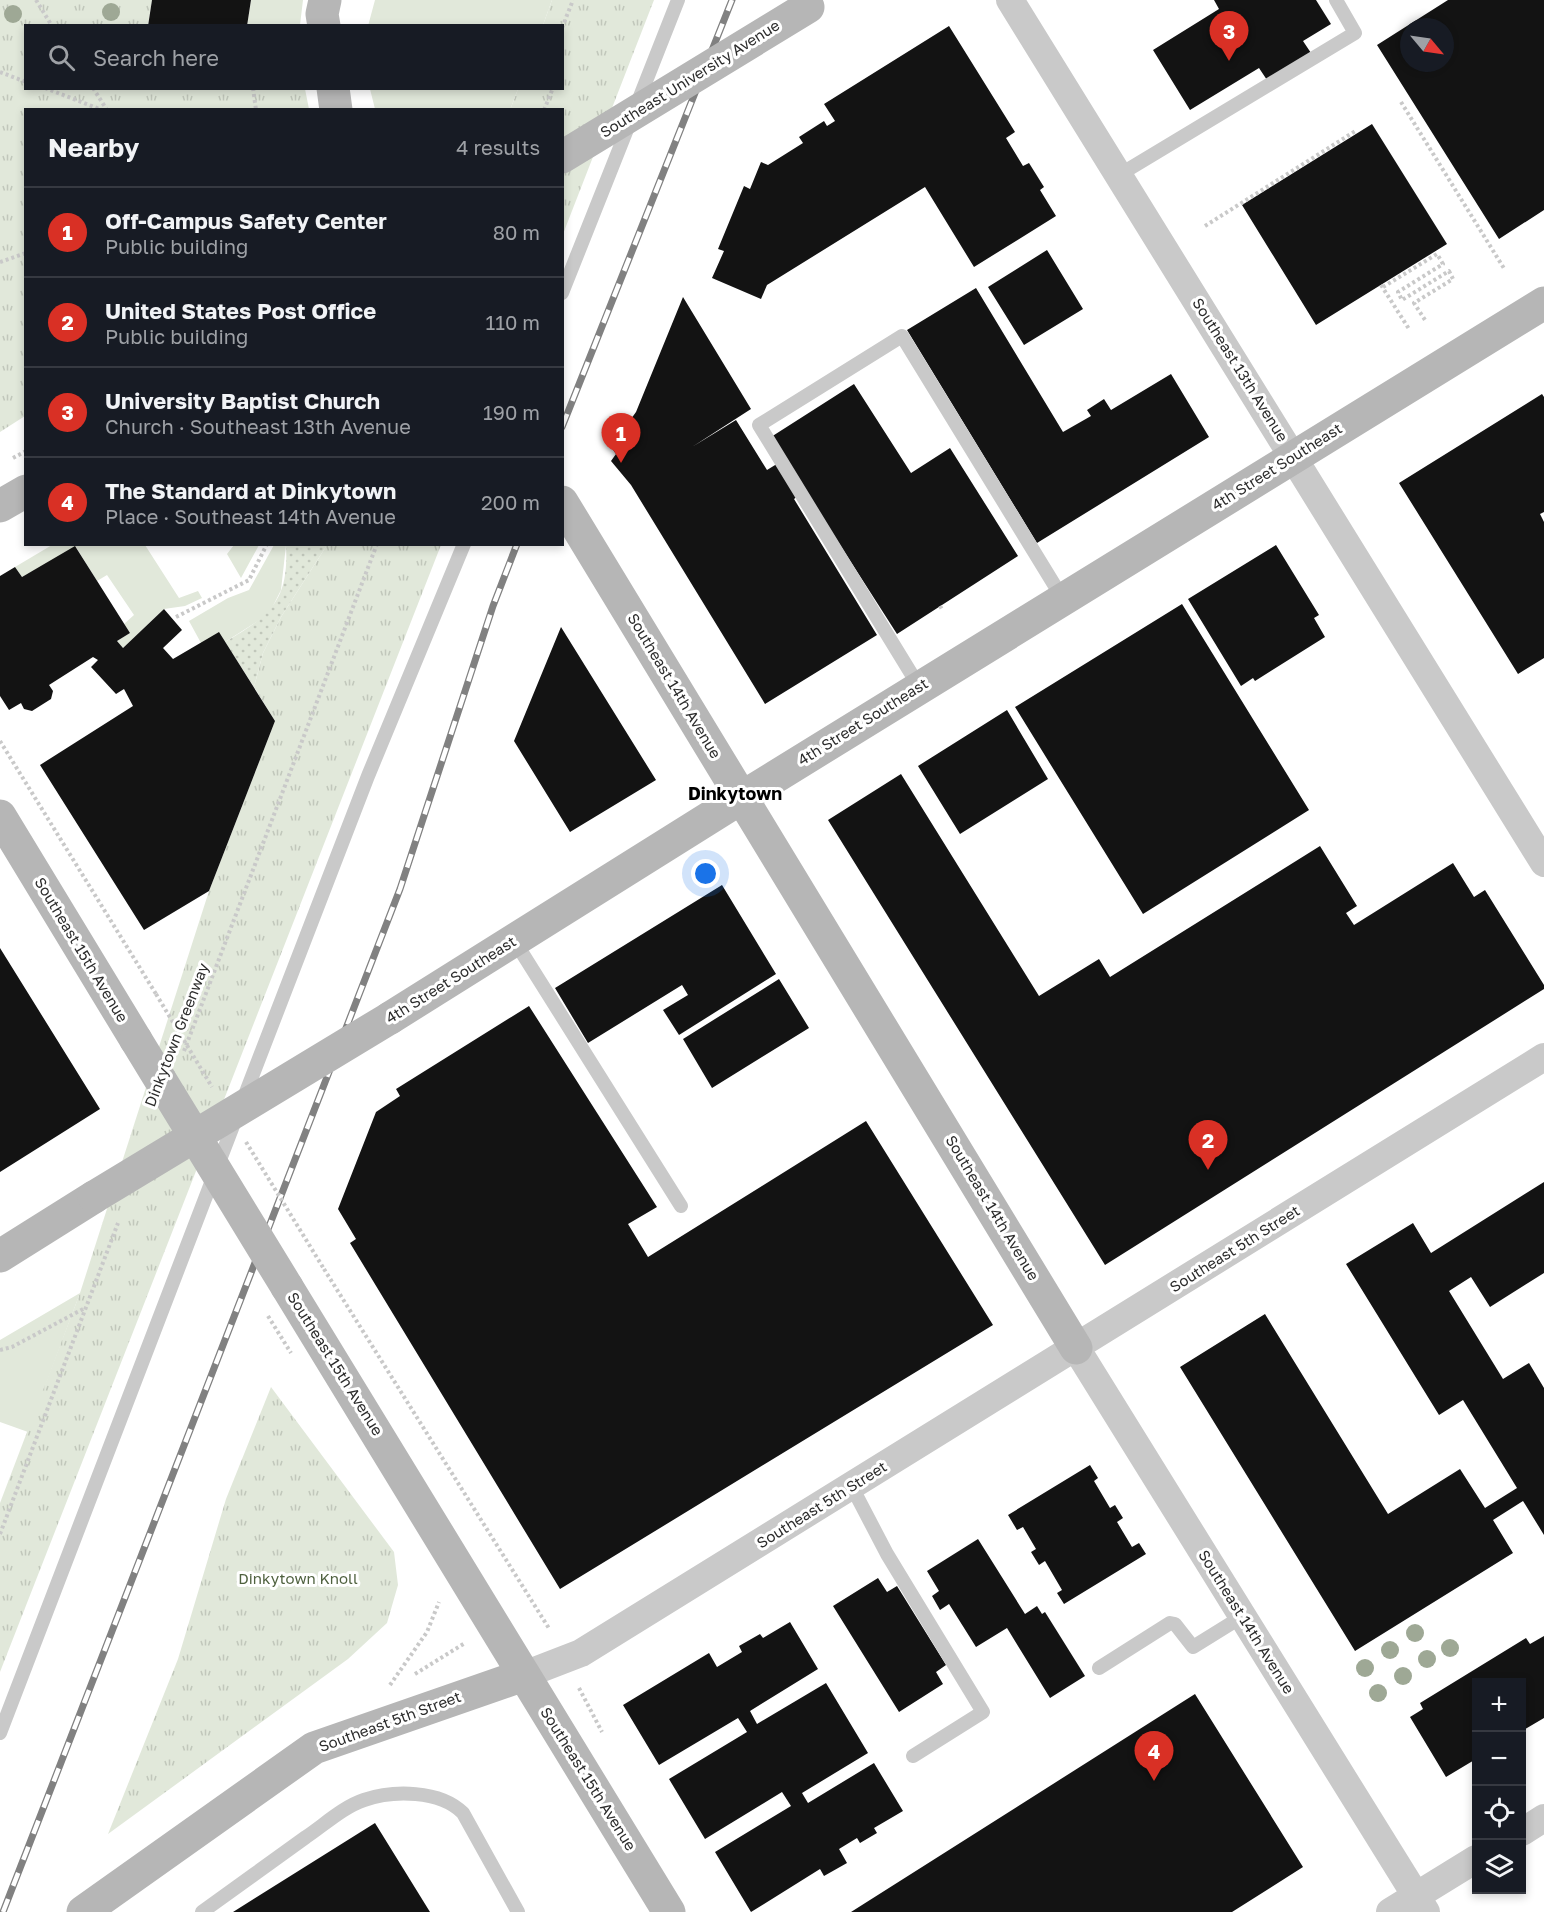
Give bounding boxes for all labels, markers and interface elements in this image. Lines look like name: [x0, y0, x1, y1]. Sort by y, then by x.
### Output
pin: 3: [1210, 11, 1248, 61]
street label: Southeast University Avenue: [597, 15, 783, 141]
north arrow: [1400, 18, 1454, 72]
search box: [24, 24, 564, 90]
icon: search: [45, 41, 78, 74]
text: Search here: [93, 44, 219, 71]
text: Nearby: [48, 132, 139, 163]
text: 4 results: [456, 135, 540, 159]
text: Off-Campus Safety Center: [105, 207, 387, 234]
text: 1: [62, 220, 73, 244]
text: 80 m: [493, 220, 540, 244]
text: Public building: [105, 234, 248, 258]
street label: Southeast 13th Avenue: [1189, 294, 1293, 445]
text: United States Post Office: [105, 297, 376, 324]
text: 2: [61, 310, 74, 334]
text: 110 m: [486, 310, 540, 334]
text: Public building: [105, 324, 248, 348]
text: University Baptist Church: [105, 387, 380, 414]
text: 3: [61, 400, 74, 424]
text: 190 m: [483, 400, 540, 424]
text: Church · Southeast 13th Avenue: [105, 414, 411, 438]
pin: 1: [602, 414, 640, 463]
street label: 4th Street Southeast: [1208, 419, 1345, 514]
text: The Standard at Dinkytown: [105, 477, 396, 504]
text: 4: [61, 490, 74, 514]
text: 200 m: [481, 490, 540, 514]
text: Place · Southeast 14th Avenue: [105, 504, 396, 528]
street label: Southeast 14th Avenue: [624, 610, 726, 762]
street label: 4th Street Southeast: [794, 674, 931, 769]
district label: Dinkytown: [688, 782, 782, 804]
your location: [691, 859, 720, 888]
street label: Southeast 15th Avenue: [31, 874, 132, 1025]
street label: 4th Street Southeast: [382, 932, 519, 1027]
street label: Dinkytown Greenway: [140, 960, 212, 1109]
pin: 2: [1188, 1120, 1228, 1170]
street label: Southeast 14th Avenue: [942, 1132, 1044, 1284]
street label: Southeast 5th Street: [1166, 1201, 1303, 1295]
street label: Southeast 15th Avenue: [284, 1288, 388, 1439]
street label: Southeast 5th Street: [753, 1457, 890, 1551]
street label: Southeast 14th Avenue: [1195, 1546, 1299, 1697]
park label: Dinkytown Knoll: [238, 1569, 358, 1587]
map controls: [1472, 1678, 1526, 1894]
button: +: [1472, 1678, 1526, 1732]
street label: Southeast 5th Street: [316, 1687, 463, 1755]
street label: Southeast 15th Avenue: [537, 1703, 641, 1854]
pin: 4: [1134, 1732, 1174, 1781]
button: −: [1472, 1732, 1526, 1786]
button: locate: [1472, 1786, 1526, 1840]
button: layers: [1472, 1840, 1526, 1894]

